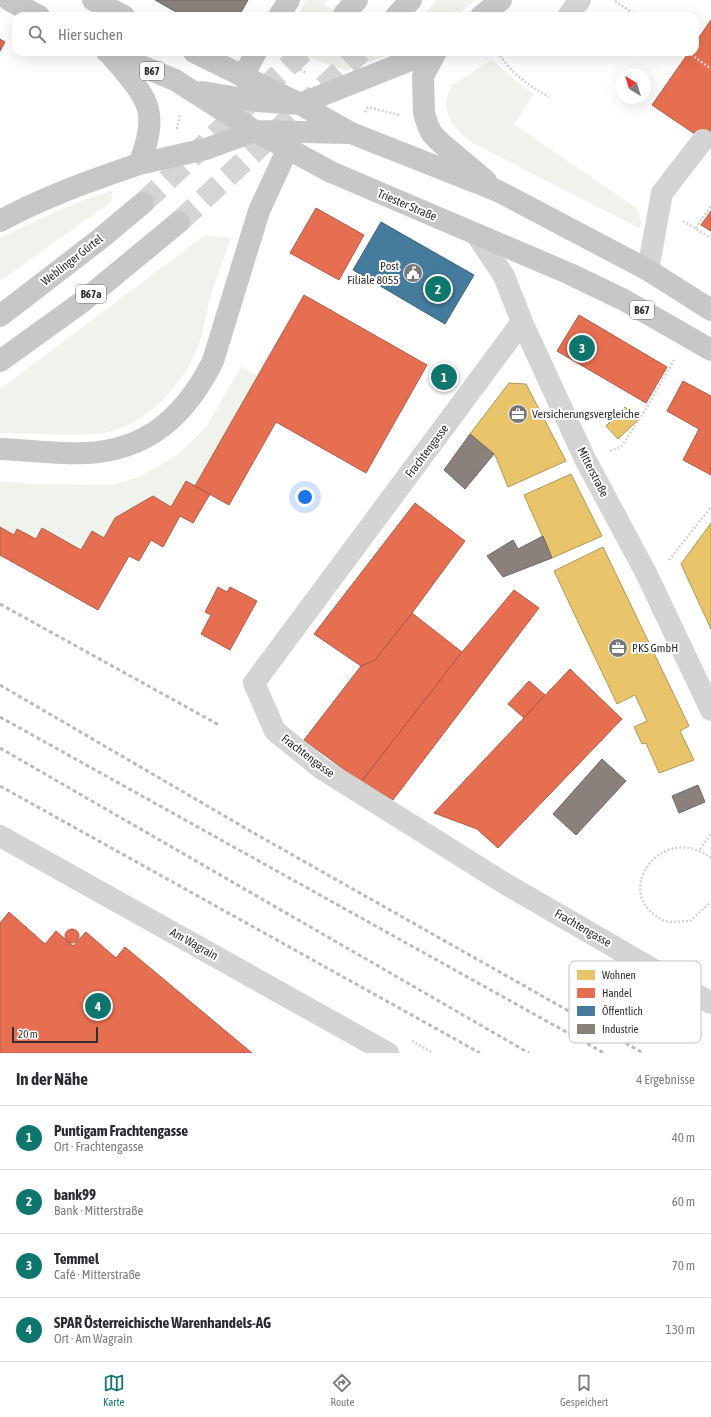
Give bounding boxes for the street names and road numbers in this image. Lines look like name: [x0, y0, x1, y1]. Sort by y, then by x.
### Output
road number: B67: [140, 62, 164, 80]
street label: Triester Straße: [375, 186, 439, 224]
street label: Weblinger Gürtel: [38, 231, 106, 288]
road number: B67a: [76, 285, 106, 303]
road number: B67: [630, 301, 654, 319]
street label: Frachtengasse: [403, 422, 451, 480]
street label: Mitterstraße: [574, 445, 612, 499]
street label: Frachtengasse: [279, 732, 337, 780]
street label: Frachtengasse: [552, 906, 614, 950]
street label: Am Wagrain: [168, 925, 220, 963]

